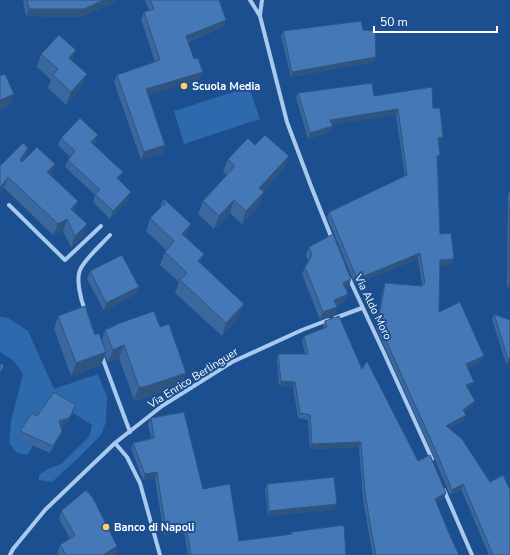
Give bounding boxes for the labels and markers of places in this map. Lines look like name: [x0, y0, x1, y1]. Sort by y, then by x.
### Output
place label: Scuola Media: [192, 79, 260, 94]
marker: Scuola Media: [179, 81, 189, 91]
place label: Banco di Napoli: [114, 520, 194, 535]
marker: Banco di Napoli: [101, 522, 111, 532]

